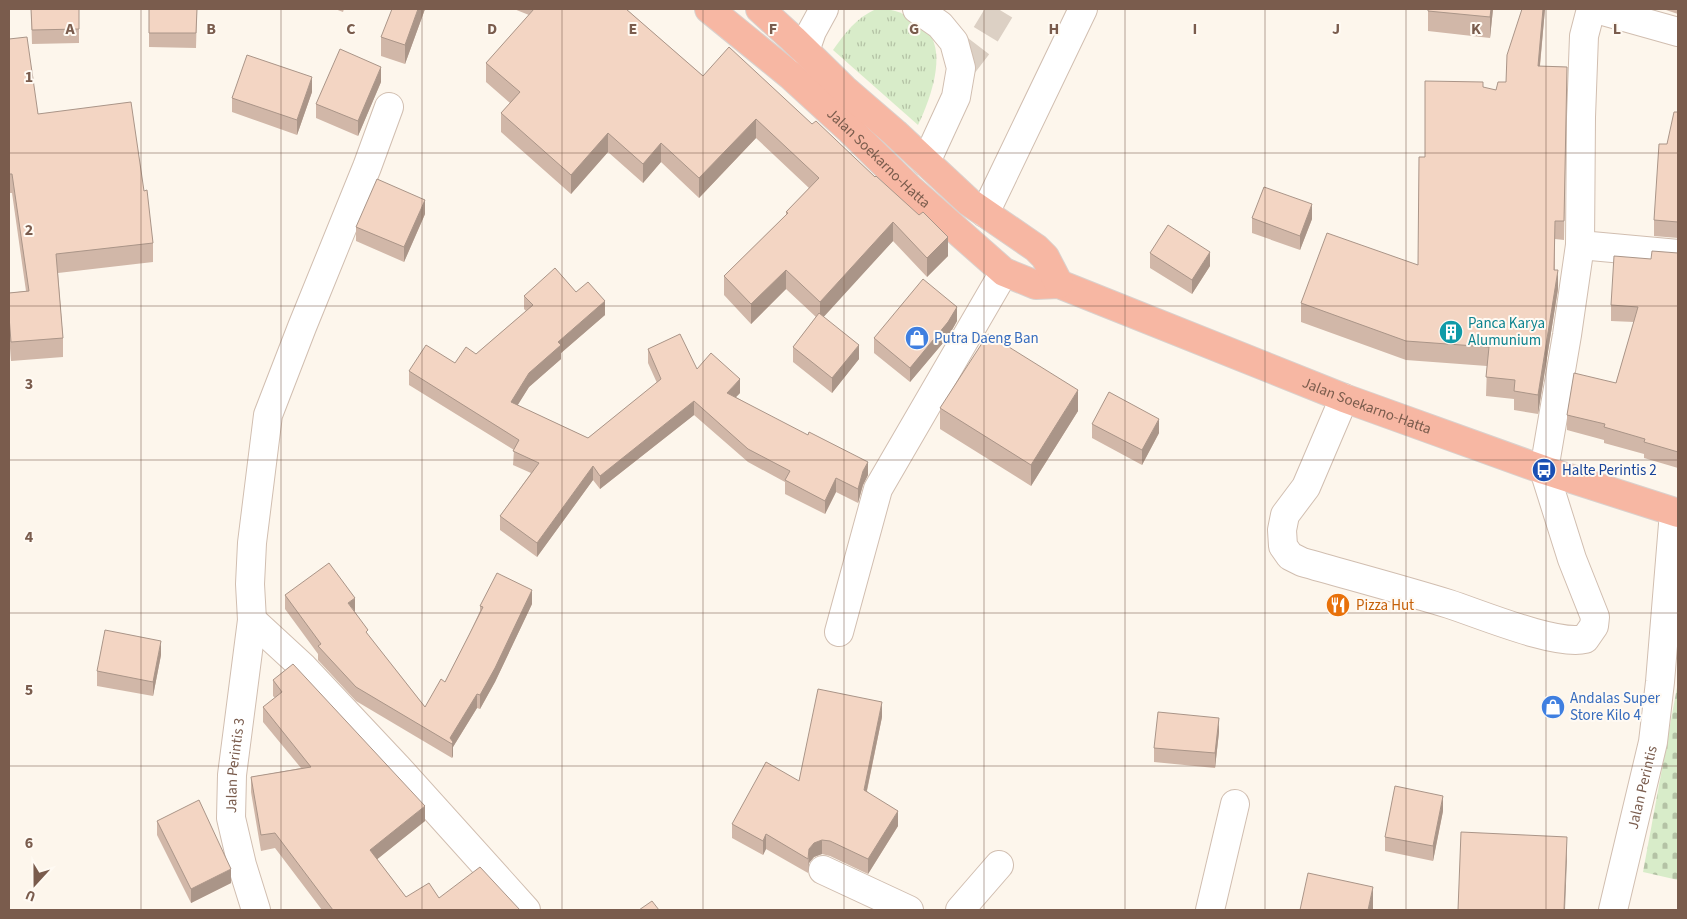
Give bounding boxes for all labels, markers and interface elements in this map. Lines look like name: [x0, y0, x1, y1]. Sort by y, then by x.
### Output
text: A: [64, 18, 75, 40]
text: B: [206, 18, 216, 40]
text: C: [346, 18, 356, 40]
text: D: [487, 18, 497, 40]
text: E: [629, 18, 637, 40]
text: F: [769, 18, 777, 40]
text: G: [909, 18, 919, 40]
text: H: [1049, 18, 1059, 40]
text: I: [1193, 18, 1197, 40]
text: J: [1332, 18, 1340, 40]
text: K: [1471, 18, 1481, 40]
text: L: [1613, 18, 1621, 40]
text: 1: [25, 66, 33, 88]
street label: Jalan Soekarno-Hatta: [822, 103, 935, 213]
text: 2: [25, 219, 33, 241]
place label: Panca Karya Alumunium: [1468, 313, 1545, 351]
building icon: Panca Karya Alumunium: [1438, 319, 1464, 345]
shop icon: Putra Daeng Ban: [904, 325, 930, 351]
place label: Putra Daeng Ban: [934, 328, 1039, 349]
street label: Jalan Soekarno-Hatta: [1299, 372, 1434, 439]
text: 3: [25, 373, 33, 395]
bus stop icon: Halte Perintis 2: [1531, 457, 1557, 483]
place label: Halte Perintis 2: [1562, 460, 1657, 481]
text: 4: [25, 526, 34, 548]
restaurant icon: Pizza Hut: [1325, 592, 1351, 618]
place label: Pizza Hut: [1356, 595, 1414, 616]
text: 5: [25, 679, 33, 701]
place label: Andalas Super Store Kilo 4: [1570, 688, 1661, 726]
shop icon: Andalas Super Store Kilo 4: [1540, 694, 1566, 720]
street label: Jalan Perintis 3: [221, 717, 250, 813]
street label: Jalan Perintis: [1622, 744, 1662, 831]
text: 6: [25, 832, 33, 854]
north arrow: [10, 859, 60, 909]
text: U: [23, 884, 39, 906]

